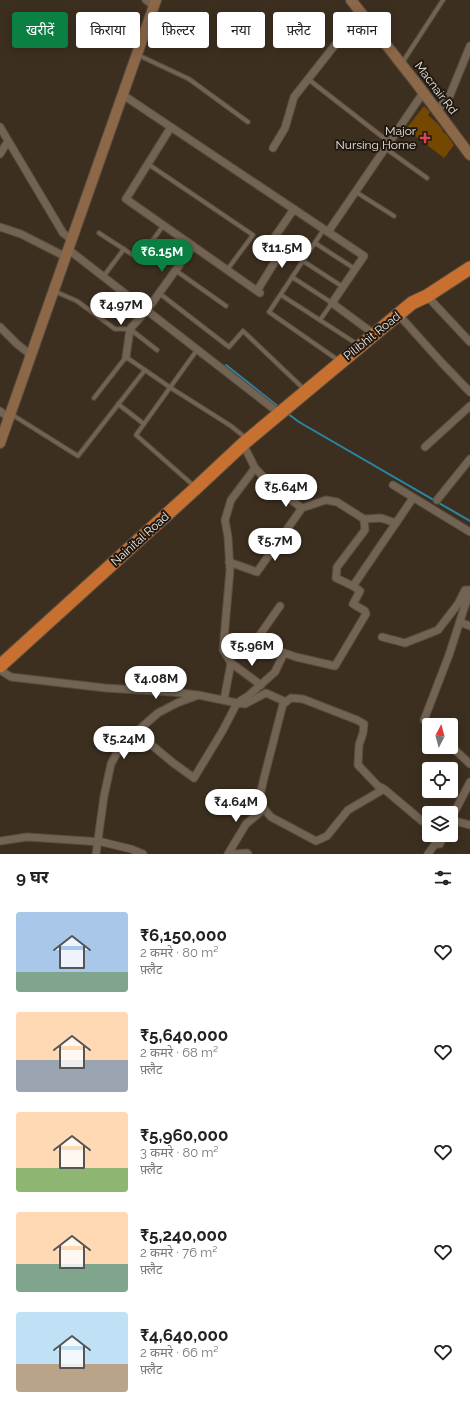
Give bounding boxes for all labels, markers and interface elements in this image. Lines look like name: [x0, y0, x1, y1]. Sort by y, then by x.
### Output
chip: खरीदें: [12, 12, 68, 48]
chip: किराया: [76, 12, 140, 48]
chip: फ़िल्टर: [148, 12, 209, 48]
chip: नया: [217, 12, 265, 48]
chip: फ़्लैट: [273, 12, 325, 48]
chip: मकान: [333, 12, 391, 48]
street label: Macnair Rd: [412, 59, 460, 117]
place label: Major Nursing Home: [336, 124, 417, 152]
marker: Major Nursing Home: [419, 132, 431, 144]
pin: ₹11.5M: [249, 235, 315, 269]
pin: ₹6.15M: [129, 239, 195, 273]
text: ₹11.5M: [261, 240, 303, 255]
text: ₹6.15M: [141, 244, 183, 259]
pin: ₹4.97M: [88, 292, 154, 326]
text: ₹4.97M: [99, 297, 143, 312]
street label: Pilibhit Road: [341, 309, 403, 363]
pin: ₹5.64M: [253, 474, 319, 508]
text: ₹5.64M: [264, 479, 308, 494]
street label: Nainital Road: [108, 509, 172, 569]
pin: ₹5.7M: [247, 528, 303, 562]
text: ₹5.7M: [257, 533, 293, 548]
pin: ₹5.96M: [219, 633, 285, 667]
text: ₹5.96M: [230, 638, 274, 653]
pin: ₹4.08M: [123, 666, 189, 700]
text: ₹4.08M: [134, 671, 178, 686]
north arrow: [422, 718, 458, 754]
map controls: [422, 718, 458, 842]
pin: ₹5.24M: [91, 726, 157, 760]
text: ₹5.24M: [102, 731, 146, 746]
button: locate: [422, 762, 458, 798]
pin: ₹4.64M: [203, 789, 269, 823]
text: ₹4.64M: [214, 794, 258, 809]
button: layers: [422, 806, 458, 842]
text: 9 घर: [16, 867, 49, 887]
icon: filters: [432, 867, 454, 889]
text: ₹6,150,000: [140, 925, 227, 945]
icon: home: [48, 928, 96, 976]
icon: heart: [432, 941, 454, 963]
text: 2 कमरे · 80 m²: [140, 945, 218, 960]
text: फ़्लैट: [140, 962, 163, 977]
text: ₹5,640,000: [140, 1025, 228, 1045]
icon: home: [48, 1028, 96, 1076]
icon: heart: [432, 1041, 454, 1063]
text: 2 कमरे · 68 m²: [140, 1045, 218, 1060]
text: फ़्लैट: [140, 1062, 163, 1077]
text: ₹5,960,000: [140, 1125, 229, 1145]
icon: home: [48, 1128, 96, 1176]
icon: heart: [432, 1141, 454, 1163]
text: 3 कमरे · 80 m²: [140, 1145, 218, 1160]
text: फ़्लैट: [140, 1162, 163, 1177]
text: ₹5,240,000: [140, 1225, 227, 1245]
icon: home: [48, 1228, 96, 1276]
icon: heart: [432, 1241, 454, 1263]
text: 2 कमरे · 76 m²: [140, 1245, 217, 1260]
text: फ़्लैट: [140, 1262, 163, 1277]
text: ₹4,640,000: [140, 1325, 228, 1345]
icon: home: [48, 1328, 96, 1376]
icon: heart: [432, 1341, 454, 1363]
text: 2 कमरे · 66 m²: [140, 1345, 218, 1360]
text: फ़्लैट: [140, 1362, 163, 1377]

